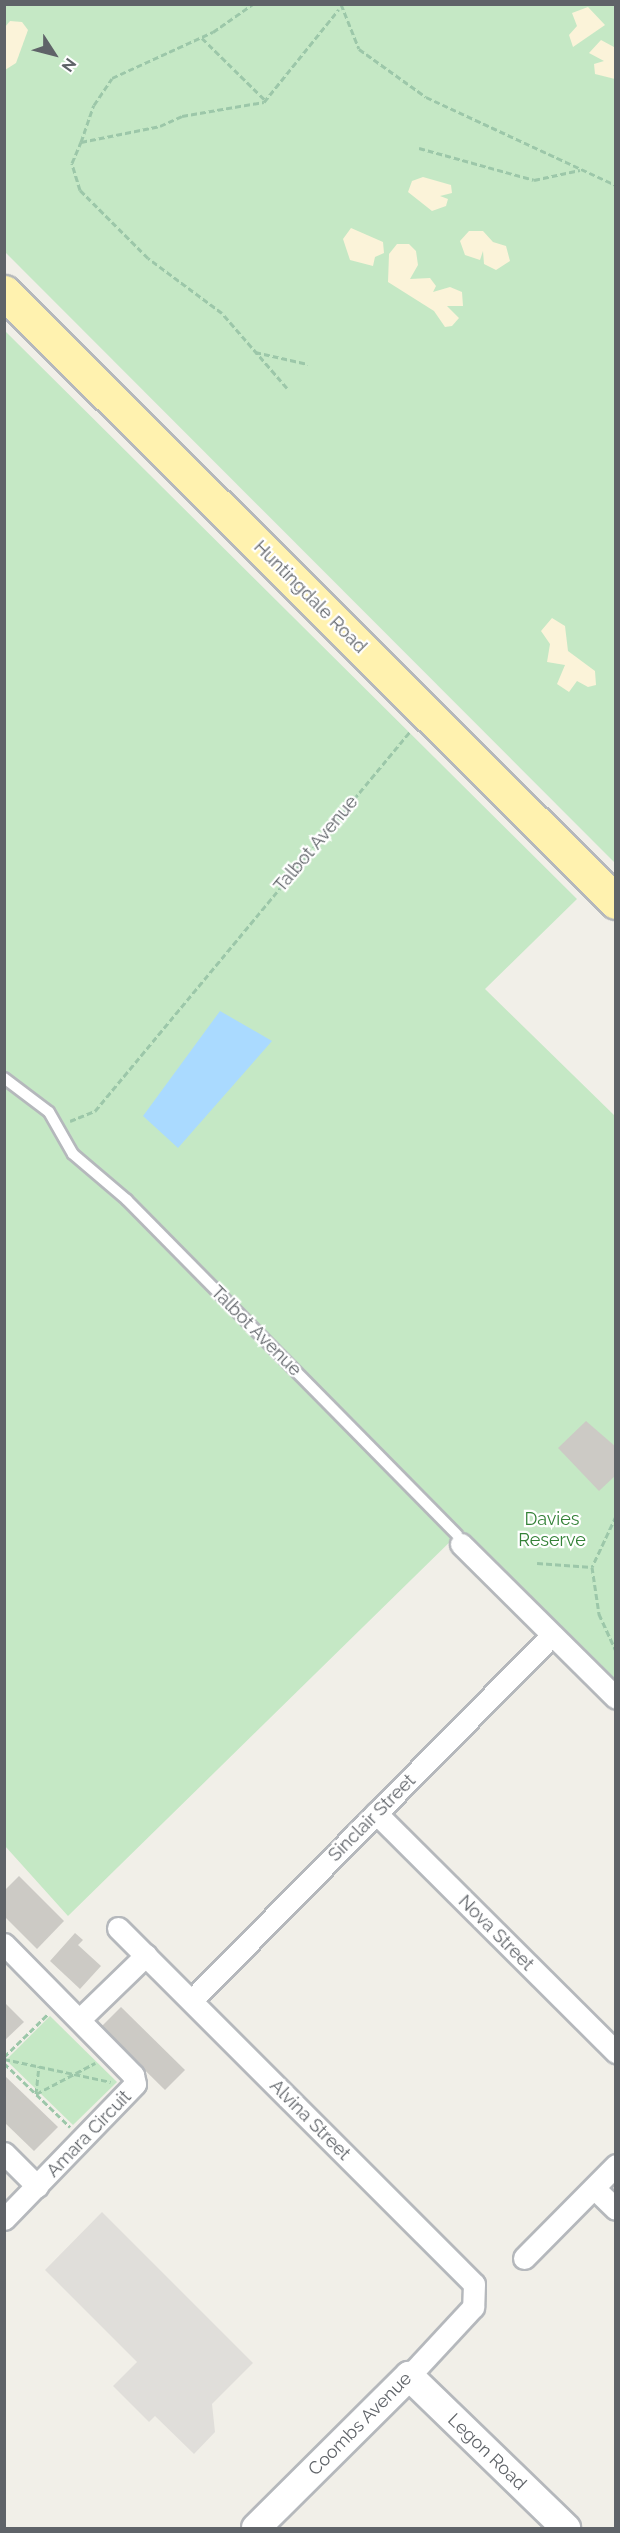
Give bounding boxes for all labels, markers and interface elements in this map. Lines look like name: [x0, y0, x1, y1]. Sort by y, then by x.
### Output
north arrow: [24, 24, 84, 84]
text: N: [58, 54, 80, 75]
street label: Huntingdale Road: [249, 536, 371, 658]
street label: Talbot Avenue: [269, 791, 363, 897]
street label: Talbot Avenue: [206, 1281, 306, 1381]
park label: Davies Reserve: [518, 1509, 586, 1552]
street label: Sinclair Street: [324, 1770, 420, 1866]
street label: Nova Street: [454, 1891, 538, 1975]
street label: Alvina Street: [265, 2075, 355, 2165]
street label: Amara Circuit: [42, 2086, 136, 2182]
street label: Coombs Avenue: [304, 2368, 416, 2480]
street label: Legon Road: [443, 2409, 531, 2495]

